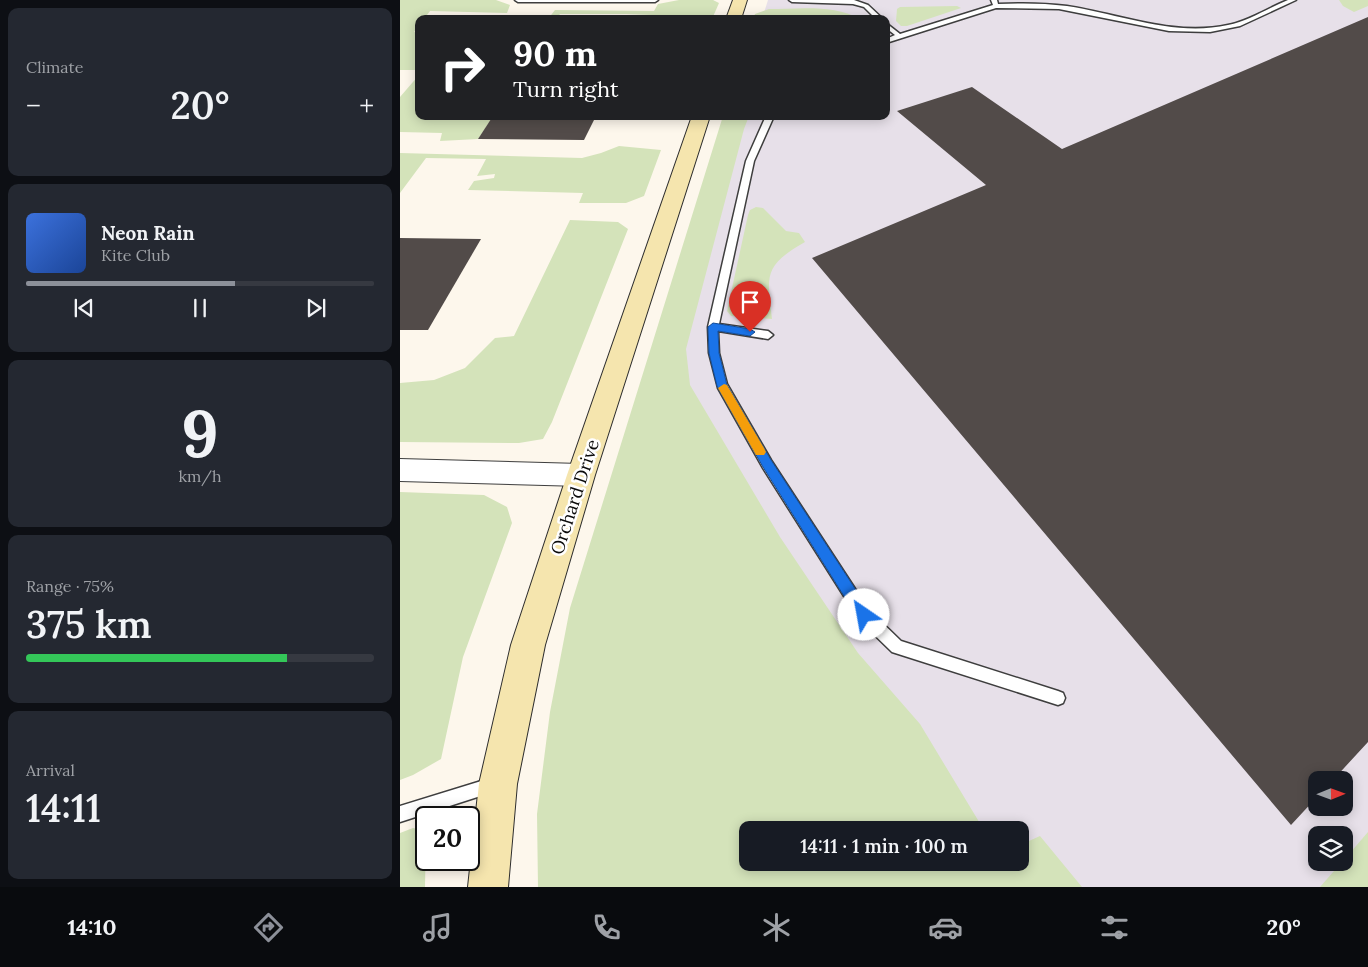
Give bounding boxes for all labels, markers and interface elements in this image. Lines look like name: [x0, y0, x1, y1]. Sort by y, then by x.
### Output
text: 90 m: [513, 31, 597, 76]
icon: right: [430, 35, 495, 100]
text: Climate: [26, 57, 83, 77]
text: Turn right: [513, 75, 618, 103]
text: 20°: [170, 81, 230, 129]
text: −: [26, 88, 41, 124]
text: +: [359, 88, 374, 124]
text: Neon Rain: [101, 221, 195, 245]
text: Kite Club: [101, 245, 170, 265]
pin: [729, 281, 771, 332]
icon: arrive: [736, 288, 764, 316]
icon: previous: [70, 294, 98, 322]
icon: pause: [186, 294, 214, 322]
icon: next: [302, 294, 330, 322]
text: 9: [181, 392, 219, 475]
street label: Orchard Drive: [545, 436, 604, 557]
text: km/h: [178, 466, 222, 486]
text: Range · 75%: [26, 576, 114, 596]
position arrow: [837, 588, 889, 640]
text: 375 km: [26, 600, 152, 648]
text: Arrival: [26, 760, 75, 780]
north arrow: [1308, 771, 1352, 816]
map controls: [1308, 771, 1353, 871]
text: 14:11: [26, 784, 101, 832]
speed limit sign: 20: [415, 806, 480, 871]
button: layers: [1308, 826, 1353, 871]
text: 14:11 · 1 min · 100 m: [800, 834, 968, 858]
icon: directions: [251, 910, 286, 945]
icon: music: [420, 910, 455, 945]
icon: phone: [589, 910, 624, 945]
icon: climate: [759, 910, 794, 945]
icon: car: [928, 910, 963, 945]
icon: filters: [1097, 910, 1132, 945]
text: 14:10: [67, 913, 117, 941]
text: 20°: [1267, 913, 1301, 941]

